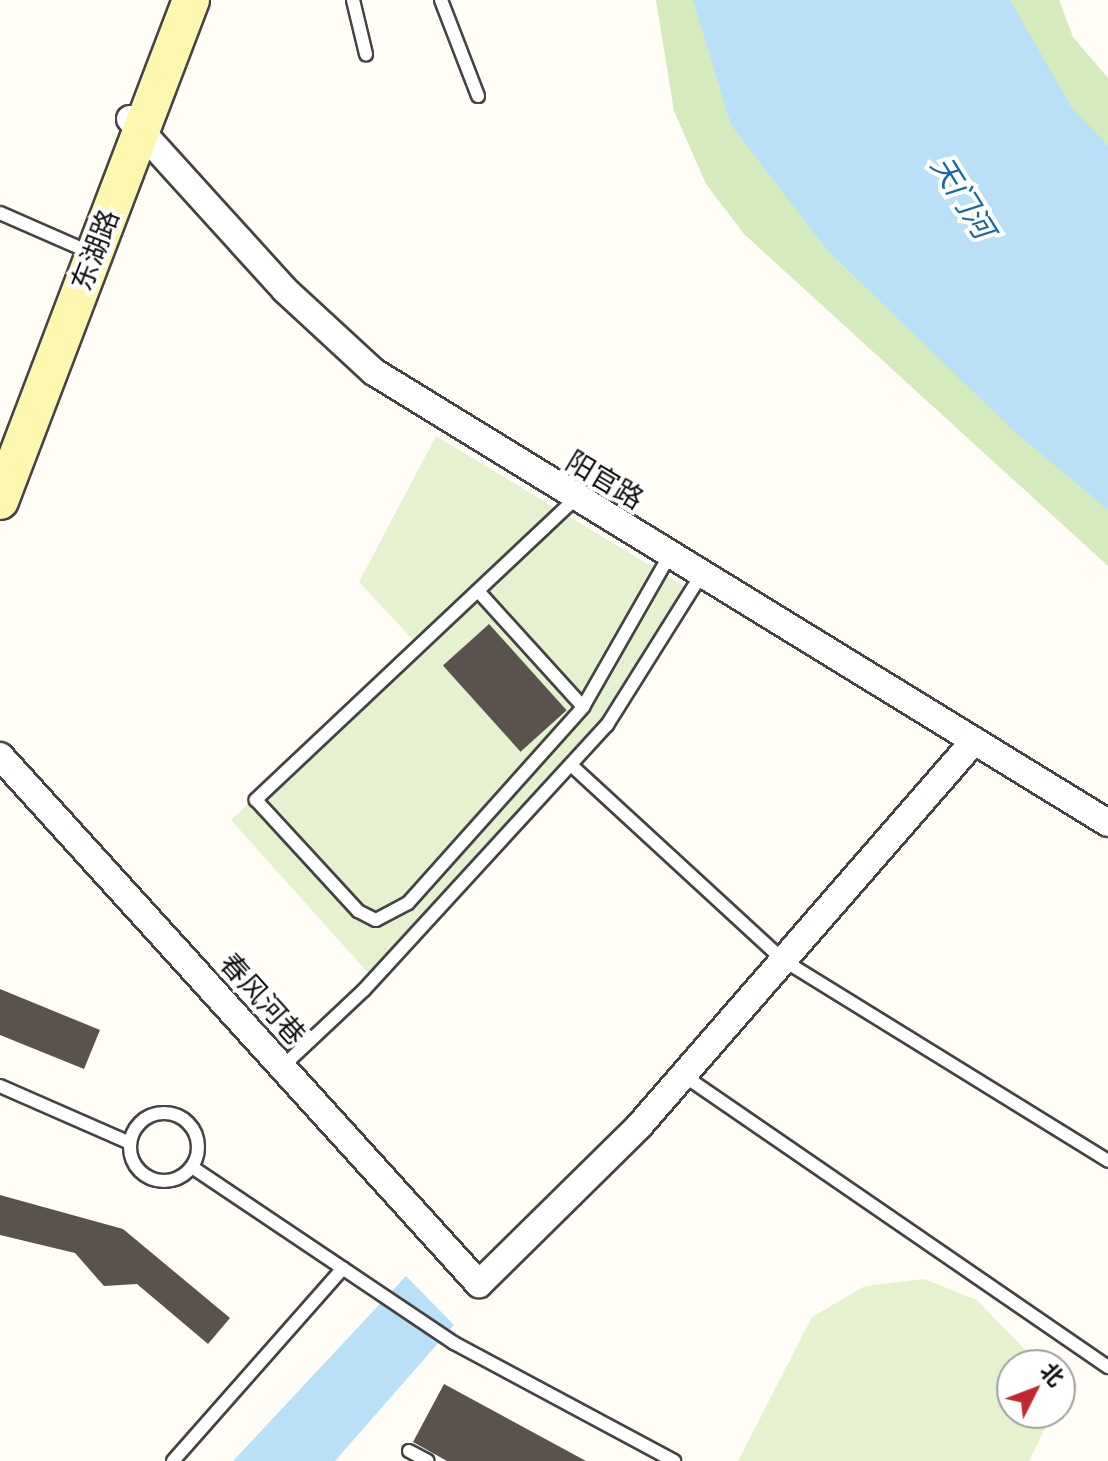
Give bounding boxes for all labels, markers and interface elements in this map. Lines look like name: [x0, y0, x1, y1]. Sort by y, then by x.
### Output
water label: 天门河: [924, 149, 1002, 245]
street label: 东湖路: [64, 205, 126, 295]
street label: 阳官路: [560, 444, 650, 516]
street label: 春风河巷: [213, 946, 313, 1052]
north arrow: [996, 1349, 1076, 1429]
text: 北: [1035, 1356, 1071, 1392]

